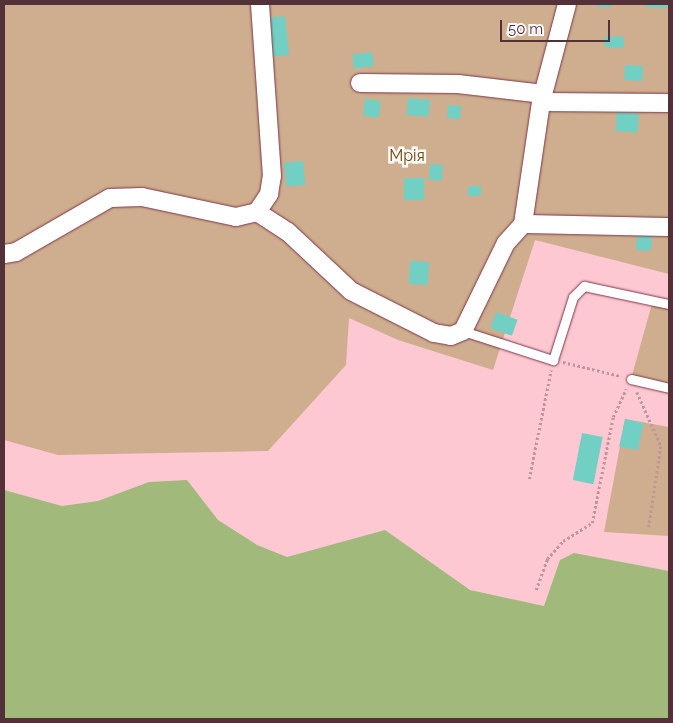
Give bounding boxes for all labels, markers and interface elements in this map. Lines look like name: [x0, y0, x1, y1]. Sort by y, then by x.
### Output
scale bar: [503, 10, 613, 42]
text: 50 m: [508, 20, 543, 38]
park label: Мрія: [389, 146, 425, 166]

